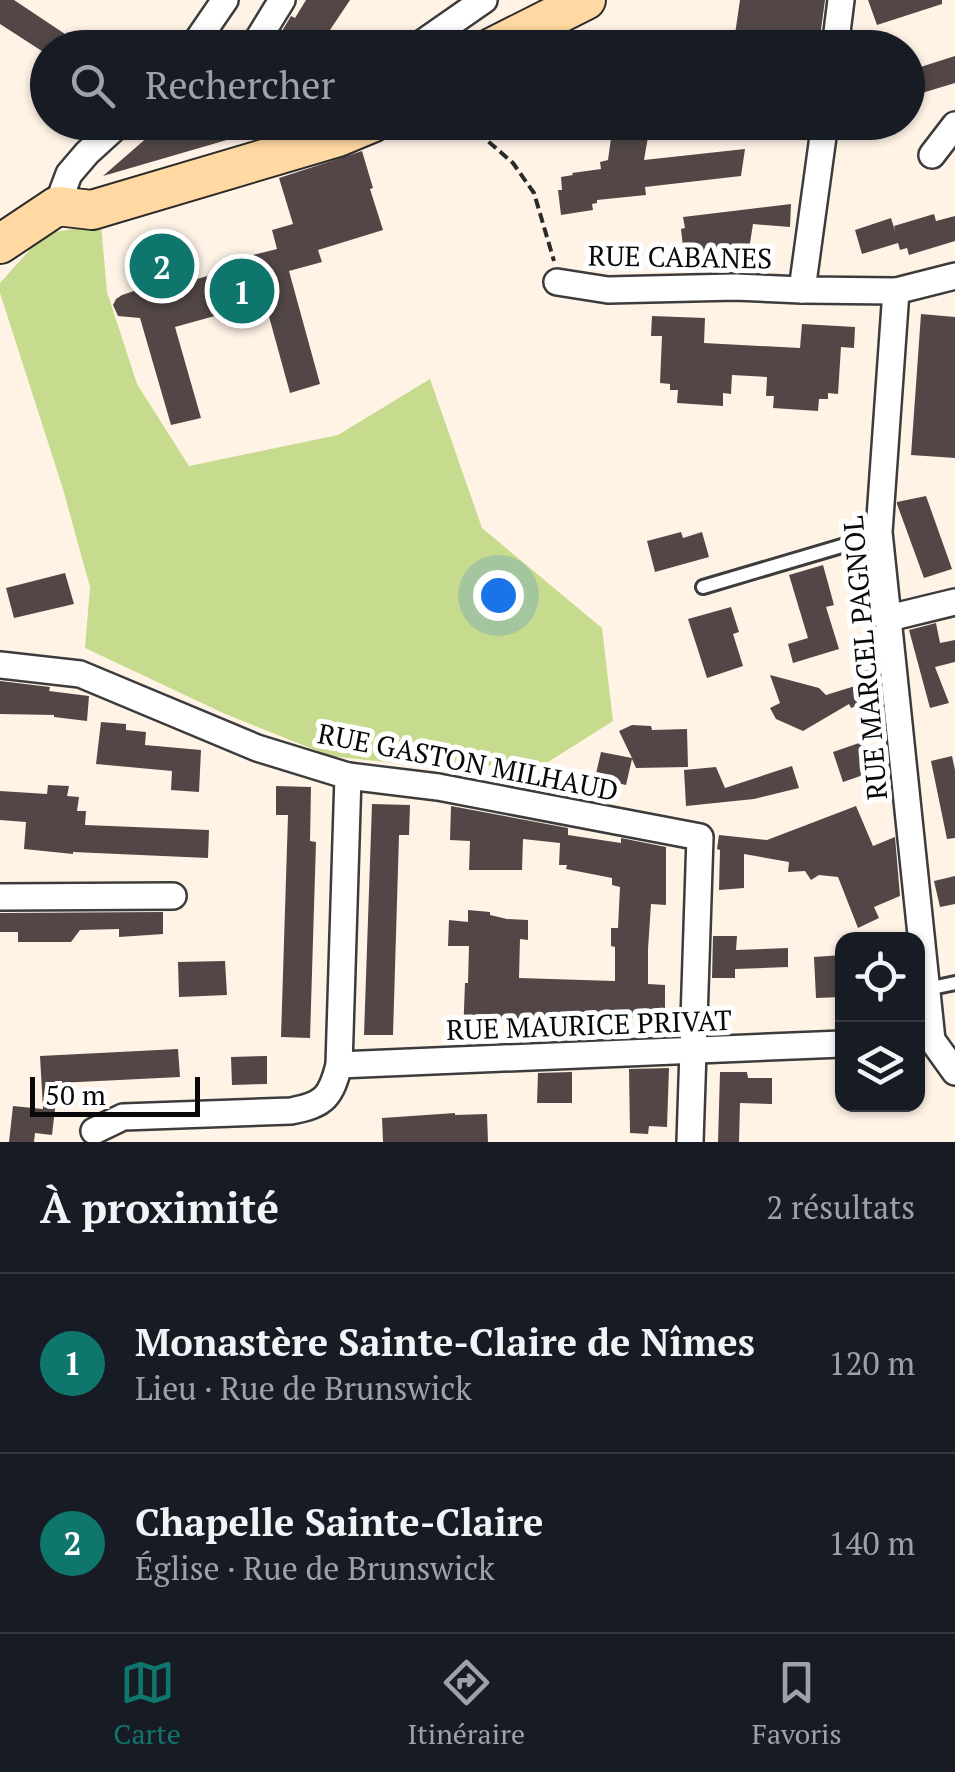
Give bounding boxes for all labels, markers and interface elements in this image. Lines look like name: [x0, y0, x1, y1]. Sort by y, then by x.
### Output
search box: [30, 30, 925, 140]
icon: search: [65, 58, 120, 113]
text: Rechercher: [145, 60, 335, 110]
pin: 2: [130, 228, 194, 304]
street label: RUE CABANES: [588, 236, 773, 277]
pin: 1: [210, 254, 274, 328]
street label: RUE MARCEL PAGNOL: [834, 515, 895, 801]
your location: [473, 570, 524, 621]
street label: RUE GASTON MILHAUD: [315, 714, 622, 809]
map controls: [835, 932, 925, 1112]
button: locate: [835, 932, 925, 1022]
street label: RUE MAURICE PRIVAT: [446, 1001, 732, 1048]
button: layers: [835, 1022, 925, 1112]
scale bar: [30, 1072, 200, 1116]
text: 50 m: [45, 1076, 106, 1113]
text: À proximité: [40, 1179, 279, 1235]
text: 2 résultats: [766, 1186, 915, 1228]
text: Monastère Sainte-Claire de Nîmes: [135, 1317, 755, 1367]
text: 1: [63, 1342, 82, 1384]
text: 120 m: [828, 1342, 915, 1384]
text: Lieu · Rue de Brunswick: [135, 1367, 472, 1409]
text: Chapelle Sainte-Claire: [135, 1497, 543, 1547]
text: 2: [63, 1522, 82, 1564]
text: 140 m: [828, 1522, 915, 1564]
text: Église · Rue de Brunswick: [135, 1547, 495, 1589]
tab: Carte: [113, 1655, 181, 1752]
tab: Itinéraire: [407, 1655, 525, 1752]
tab: Favoris: [752, 1655, 842, 1752]

